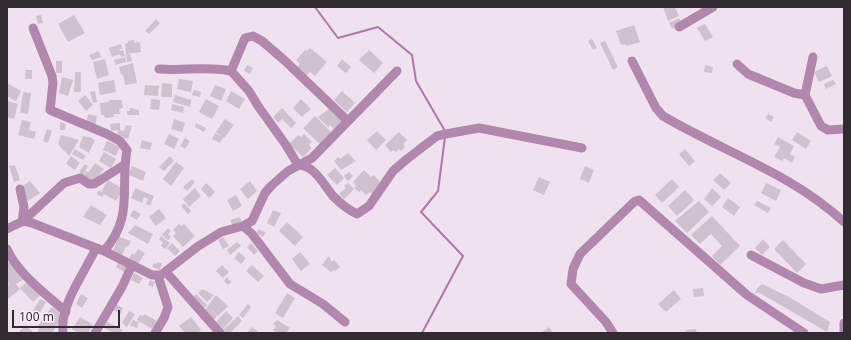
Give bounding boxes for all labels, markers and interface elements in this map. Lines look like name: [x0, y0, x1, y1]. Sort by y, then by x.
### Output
scale bar: [14, 302, 122, 328]
text: 100 m: [19, 308, 54, 325]

